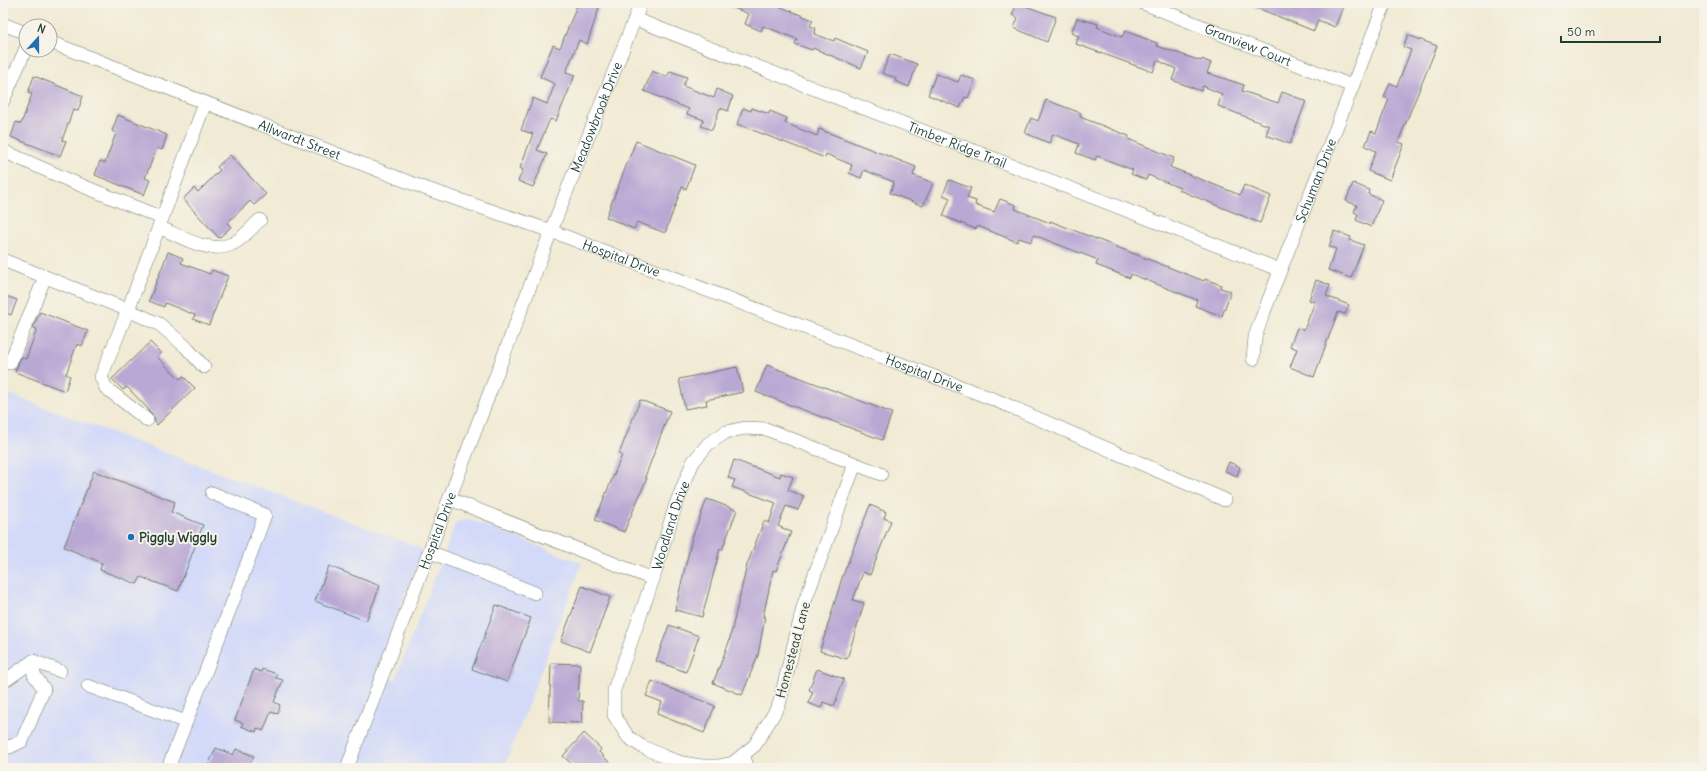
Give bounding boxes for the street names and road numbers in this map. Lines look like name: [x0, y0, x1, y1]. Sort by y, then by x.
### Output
street label: Granview Court: [1202, 20, 1295, 70]
street label: Meadowbrook Drive: [567, 59, 625, 175]
street label: Allwardt Street: [256, 116, 344, 163]
street label: Timber Ridge Trail: [906, 118, 1009, 171]
street label: Schuman Drive: [1291, 136, 1340, 225]
street label: Hospital Drive: [580, 235, 663, 280]
street label: Hospital Drive: [883, 350, 966, 395]
street label: Woodland Drive: [648, 478, 693, 572]
street label: Hospital Drive: [415, 489, 460, 572]
street label: Homestead Lane: [772, 600, 814, 700]

